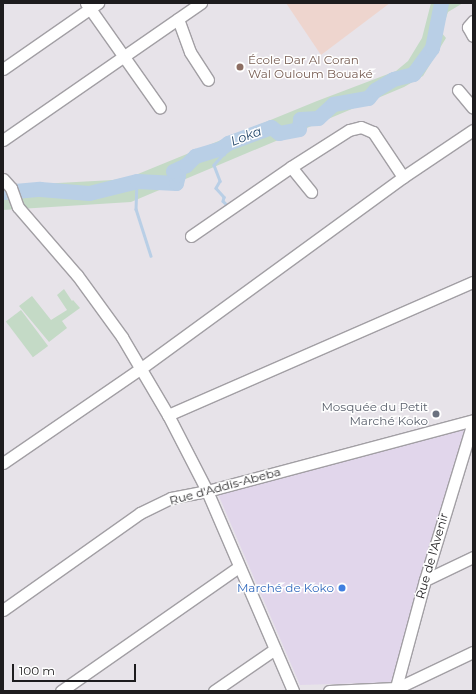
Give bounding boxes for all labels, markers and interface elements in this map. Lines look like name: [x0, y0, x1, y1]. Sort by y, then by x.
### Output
place label: École Dar Al Coran Wal Ouloum Bouaké: [248, 53, 373, 81]
marker: École Dar Al Coran Wal Ouloum Bouaké: [235, 62, 245, 72]
water label: Loka: [228, 123, 264, 149]
place label: Mosquée du Petit Marché Koko: [321, 400, 428, 428]
marker: Mosquée du Petit Marché Koko: [431, 409, 441, 419]
street label: Rue d'Addis-Abeba: [168, 464, 282, 508]
street label: Rue de l'Avenir: [413, 511, 451, 601]
place label: Marché de Koko: [237, 581, 334, 595]
marker: Marché de Koko: [337, 583, 347, 593]
scale bar: [14, 656, 138, 682]
text: 100 m: [19, 663, 55, 678]

